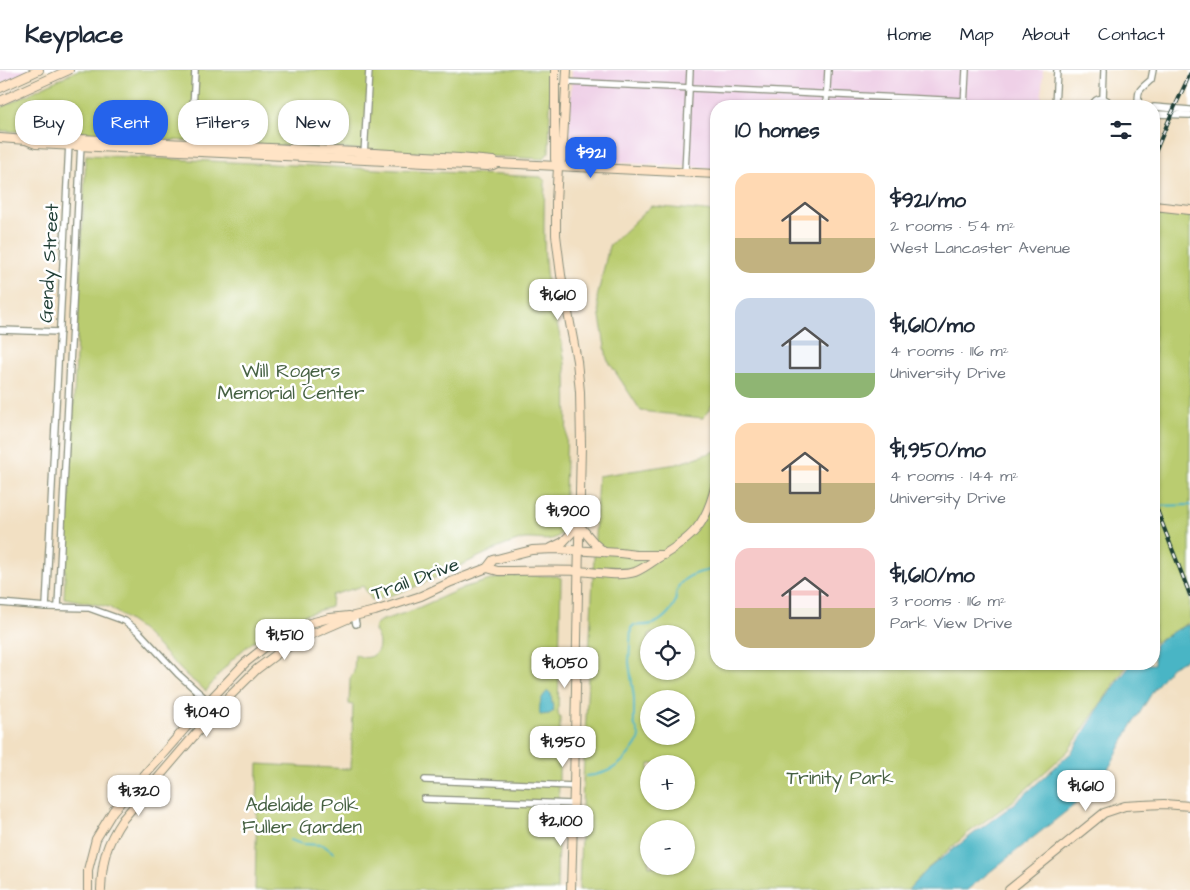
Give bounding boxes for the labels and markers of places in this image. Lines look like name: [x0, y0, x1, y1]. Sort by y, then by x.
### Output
pin: $921: [561, 136, 621, 179]
pin: $1,610: [517, 278, 599, 321]
pin: $1,900: [527, 494, 609, 537]
pin: $1,510: [244, 618, 326, 661]
pin: $1,050: [524, 646, 606, 689]
pin: $1,040: [166, 696, 248, 738]
pin: $1,950: [522, 726, 604, 768]
pin: $1,610: [1045, 770, 1127, 812]
pin: $1,320: [98, 774, 180, 817]
pin: $2,100: [520, 804, 602, 847]

